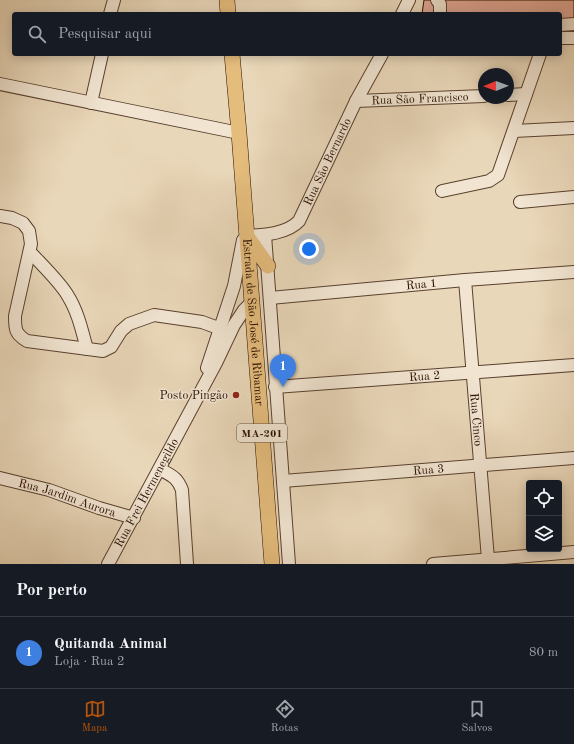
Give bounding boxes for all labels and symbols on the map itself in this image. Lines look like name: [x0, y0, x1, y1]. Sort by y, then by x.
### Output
north arrow: [478, 68, 514, 104]
street label: Rua São Francisco: [371, 92, 469, 107]
street label: Rua São Bernardo: [302, 116, 354, 208]
street label: Estrada de São José de Ribamar: [240, 238, 265, 407]
your location: [299, 239, 319, 259]
street label: Rua 1: [405, 278, 438, 292]
pin: 1: [270, 354, 296, 387]
street label: Rua 2: [409, 370, 441, 384]
place label: Posto Pingão: [160, 390, 228, 402]
marker: Posto Pingão: [231, 390, 241, 400]
street label: Rua Cinco: [467, 393, 484, 447]
road number: MA-201: [237, 424, 287, 442]
street label: Rua Frei Hermenegildo: [113, 437, 181, 550]
street label: Rua 3: [413, 463, 445, 478]
street label: Rua Jardim Aurora: [17, 478, 117, 519]

